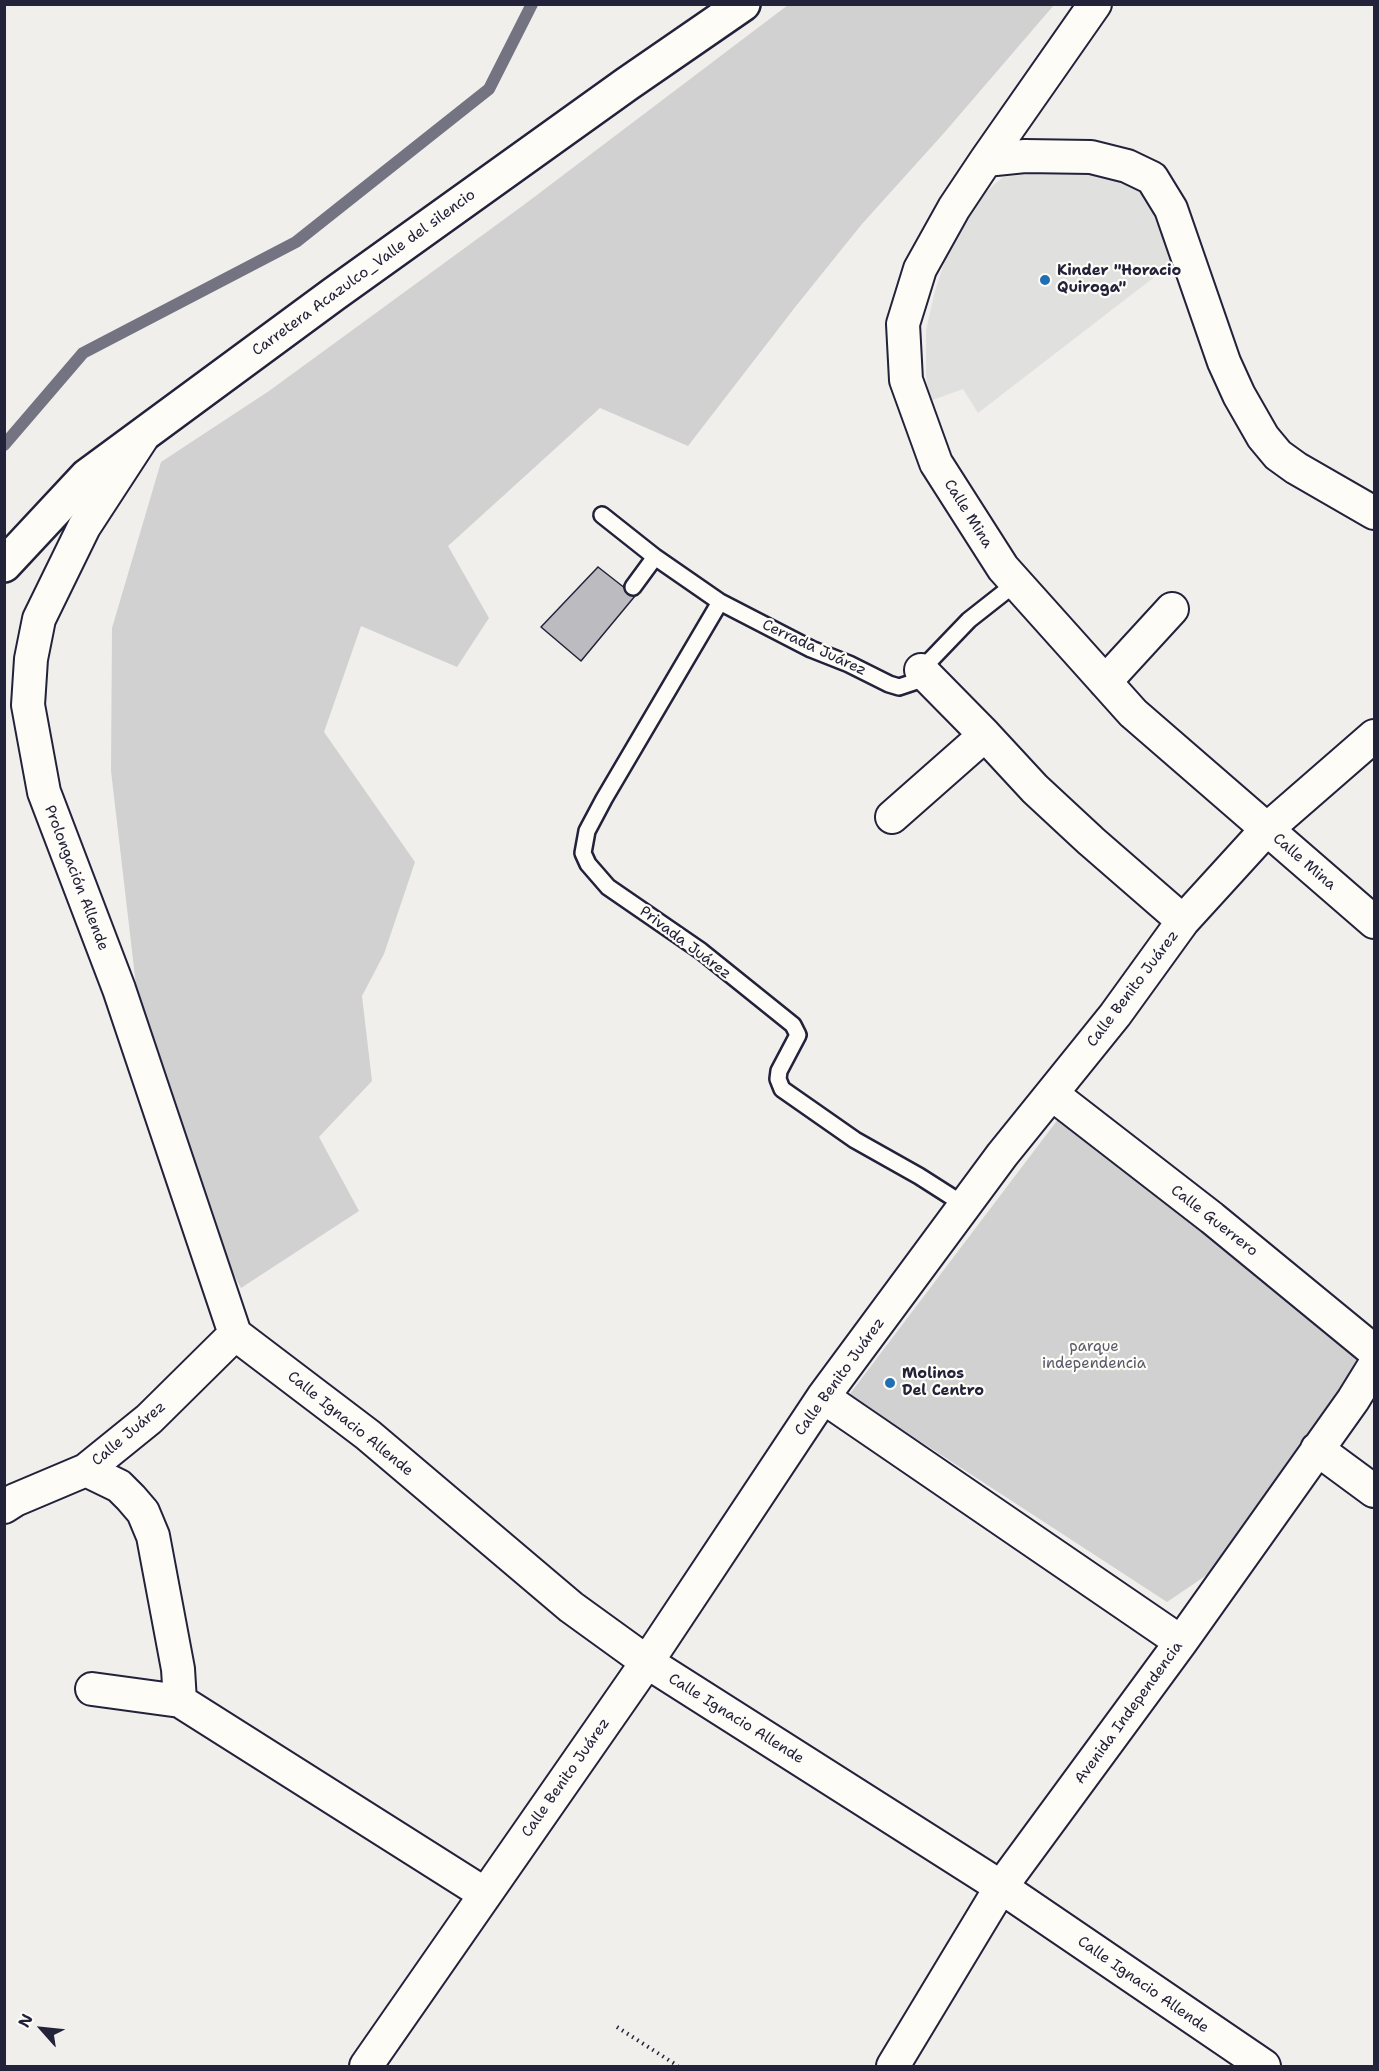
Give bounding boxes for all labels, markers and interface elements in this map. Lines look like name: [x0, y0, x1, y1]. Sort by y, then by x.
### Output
street label: Carretera Acazulco_Valle del silencio: [249, 186, 479, 360]
place label: Kinder "Horacio Quiroga": [1057, 262, 1181, 297]
marker: Kinder "Horacio Quiroga": [1038, 273, 1052, 287]
street label: Calle Mina: [940, 476, 996, 552]
street label: Cerrada Juárez: [759, 616, 869, 680]
street label: Prolongación Allende: [40, 803, 112, 953]
street label: Calle Mina: [1269, 830, 1339, 894]
street label: Privada Juárez: [636, 903, 734, 983]
street label: Calle Benito Juárez: [1083, 927, 1183, 1051]
street label: Calle Guerrero: [1167, 1181, 1261, 1261]
street label: Calle Benito Juárez: [791, 1315, 889, 1439]
park label: parque independencia: [1042, 1338, 1146, 1373]
place label: Molinos Del Centro: [902, 1365, 984, 1400]
street label: Calle Ignacio Allende: [284, 1368, 416, 1480]
marker: Molinos Del Centro: [883, 1376, 897, 1390]
street label: Calle Juárez: [88, 1398, 170, 1470]
street label: Avenida Independencia: [1071, 1638, 1187, 1788]
street label: Calle Ignacio Allende: [665, 1670, 807, 1768]
street label: Calle Benito Juárez: [518, 1715, 614, 1841]
street label: Calle Ignacio Allende: [1074, 1933, 1212, 2037]
north arrow: [12, 1999, 72, 2059]
text: N: [13, 2010, 38, 2031]

